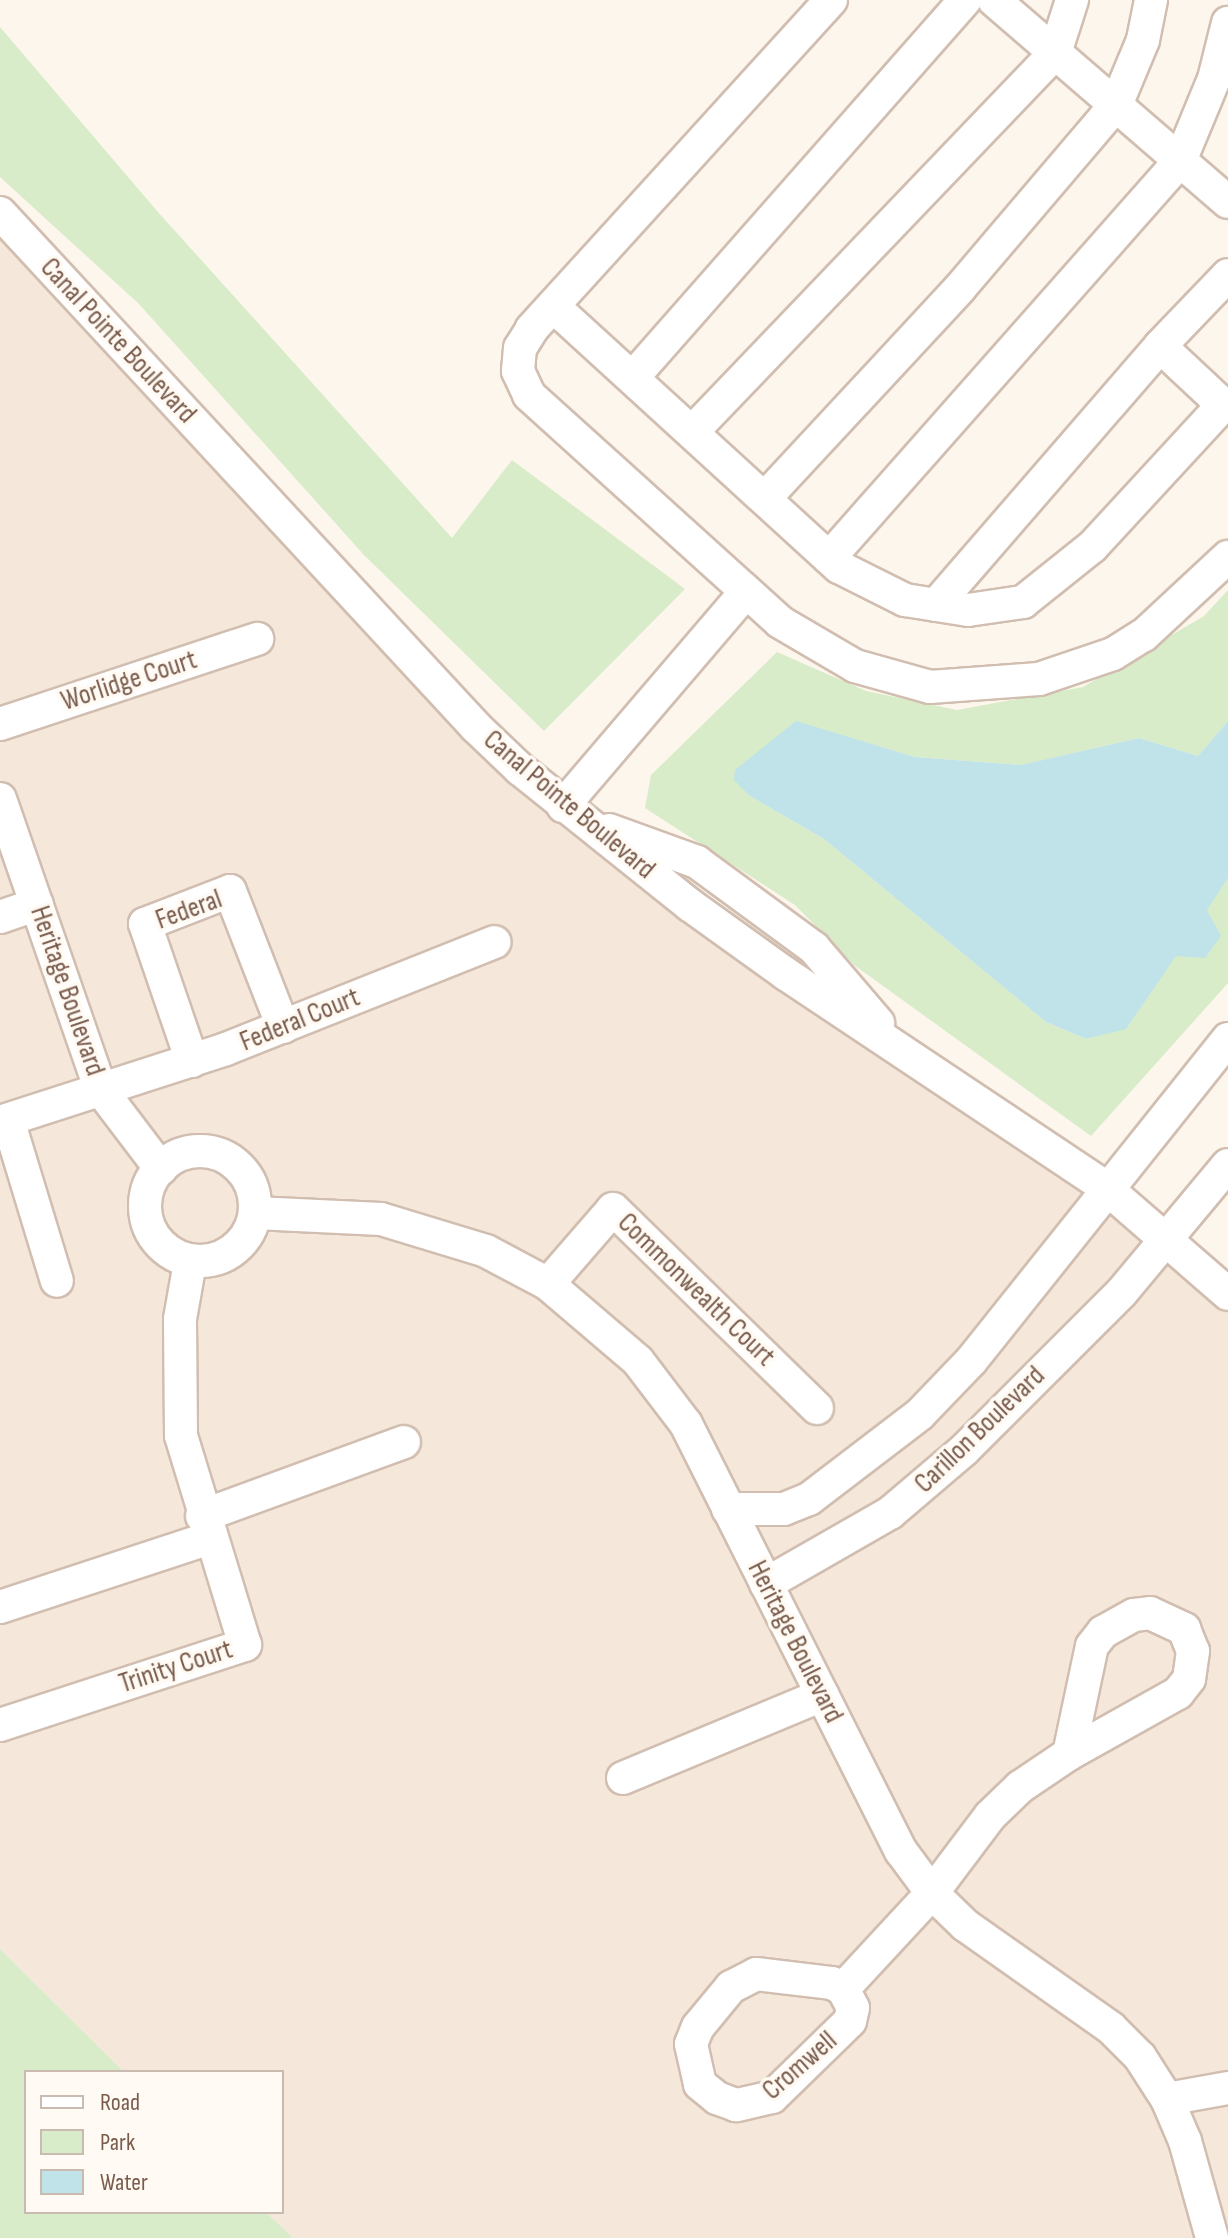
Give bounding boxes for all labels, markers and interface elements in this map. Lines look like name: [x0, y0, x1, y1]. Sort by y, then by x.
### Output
street label: Canal Pointe Boulevard: [33, 251, 203, 431]
street label: Worlidge Court: [57, 643, 201, 719]
street label: Canal Pointe Boulevard: [476, 723, 662, 887]
street label: Federal: [151, 883, 227, 937]
street label: Heritage Boulevard: [22, 902, 112, 1080]
street label: Federal Court: [235, 981, 365, 1059]
street label: Commonwealth Court: [610, 1206, 782, 1374]
street label: Carillon Boulevard: [908, 1360, 1052, 1500]
street label: Heritage Boulevard: [740, 1555, 850, 1729]
street label: Trinity Court: [115, 1633, 237, 1701]
street label: Cromwell: [756, 2024, 844, 2108]
legend: [24, 2070, 284, 2214]
text: Road: [100, 2088, 140, 2117]
text: Park: [100, 2128, 135, 2157]
text: Water: [100, 2168, 148, 2197]

